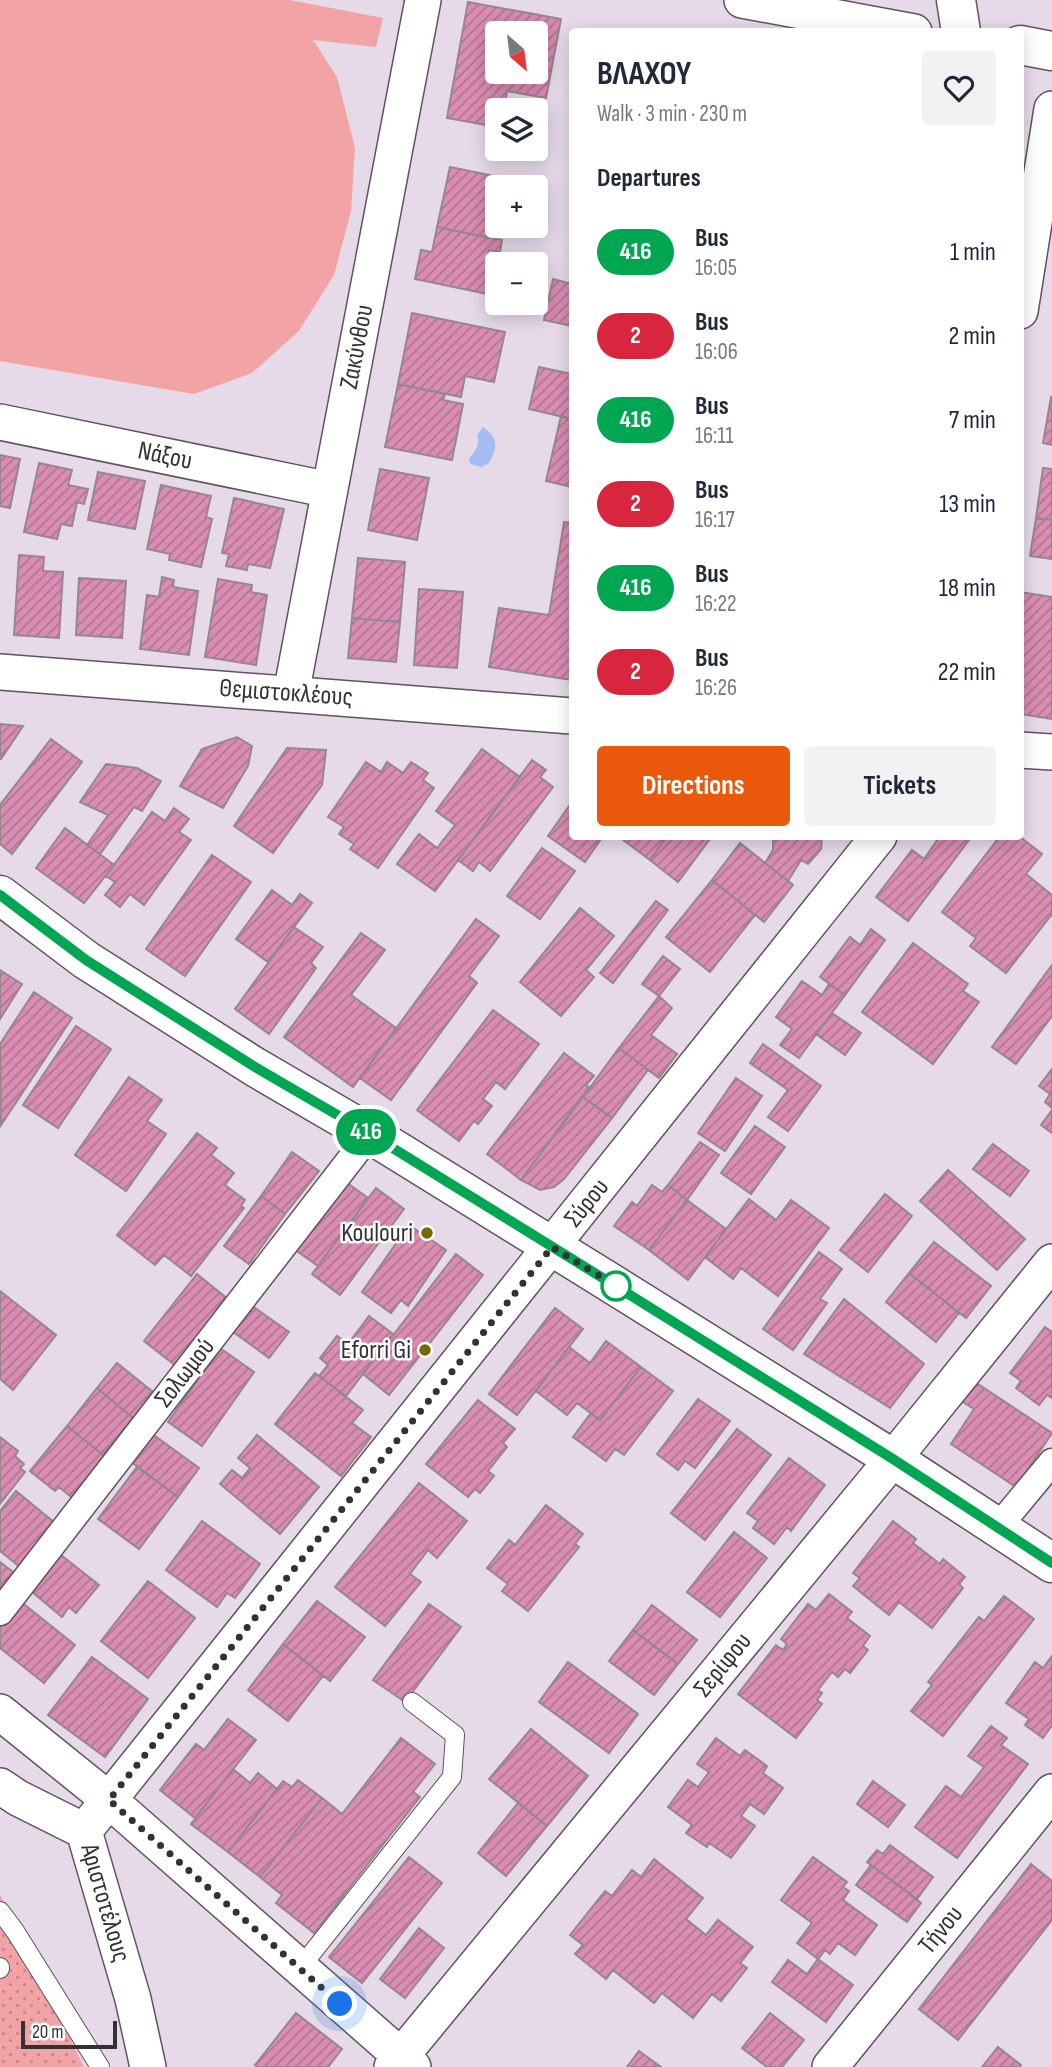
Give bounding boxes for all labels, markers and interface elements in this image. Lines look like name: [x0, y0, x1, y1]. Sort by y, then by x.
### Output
north arrow: [485, 21, 548, 84]
map controls: [485, 21, 548, 315]
button: heart: [922, 51, 996, 125]
text: ΒΛΑΧΟΥ: [597, 54, 691, 94]
button: layers: [485, 98, 548, 161]
text: Walk · 3 min · 230 m: [597, 100, 747, 128]
text: Departures: [597, 163, 701, 194]
button: +: [485, 175, 548, 238]
text: Bus: [695, 223, 729, 254]
text: 416: [620, 237, 651, 266]
text: 1 min: [950, 237, 996, 268]
button: −: [485, 252, 548, 315]
text: 16:05: [695, 254, 737, 282]
street label: Ζακύνθου: [334, 302, 380, 392]
text: Bus: [695, 307, 729, 338]
text: 2: [630, 321, 641, 350]
text: 2 min: [948, 321, 996, 352]
text: 16:06: [695, 338, 738, 366]
text: Bus: [695, 391, 729, 422]
text: 416: [620, 405, 651, 434]
text: 7 min: [949, 405, 996, 436]
text: 16:11: [695, 422, 734, 450]
street label: Νάξου: [135, 435, 195, 477]
text: Bus: [695, 475, 729, 506]
text: 2: [630, 489, 641, 518]
text: 13 min: [939, 489, 996, 520]
text: 16:17: [695, 506, 735, 534]
text: Bus: [695, 559, 729, 590]
text: 416: [620, 573, 651, 602]
text: 18 min: [939, 573, 996, 604]
text: 16:22: [695, 590, 736, 618]
text: Bus: [695, 643, 729, 674]
text: 2: [630, 657, 641, 686]
text: 22 min: [938, 657, 996, 688]
street label: Θεμιστοκλέους: [218, 673, 354, 713]
text: 16:26: [695, 674, 737, 702]
button: Directions: [597, 746, 790, 826]
button: Tickets: [804, 746, 996, 826]
line badge: 416: [326, 1109, 406, 1155]
text: 416: [350, 1117, 382, 1146]
street label: Σύρου: [558, 1172, 616, 1234]
place label: Koulouri: [341, 1218, 413, 1249]
marker: Koulouri: [419, 1225, 435, 1241]
unlabelled marker: [601, 1271, 631, 1301]
street label: Σολωμού: [148, 1332, 222, 1414]
place label: Eforri Gi: [341, 1335, 411, 1366]
marker: Eforri Gi: [417, 1342, 433, 1358]
street label: Σερίφου: [688, 1626, 758, 1704]
street label: Αριστοτέλους: [73, 1839, 137, 1966]
street label: Τήνου: [912, 1899, 970, 1961]
your location: [322, 1986, 357, 2021]
scale bar: [21, 2018, 117, 2050]
text: 20 m: [32, 2021, 64, 2044]

